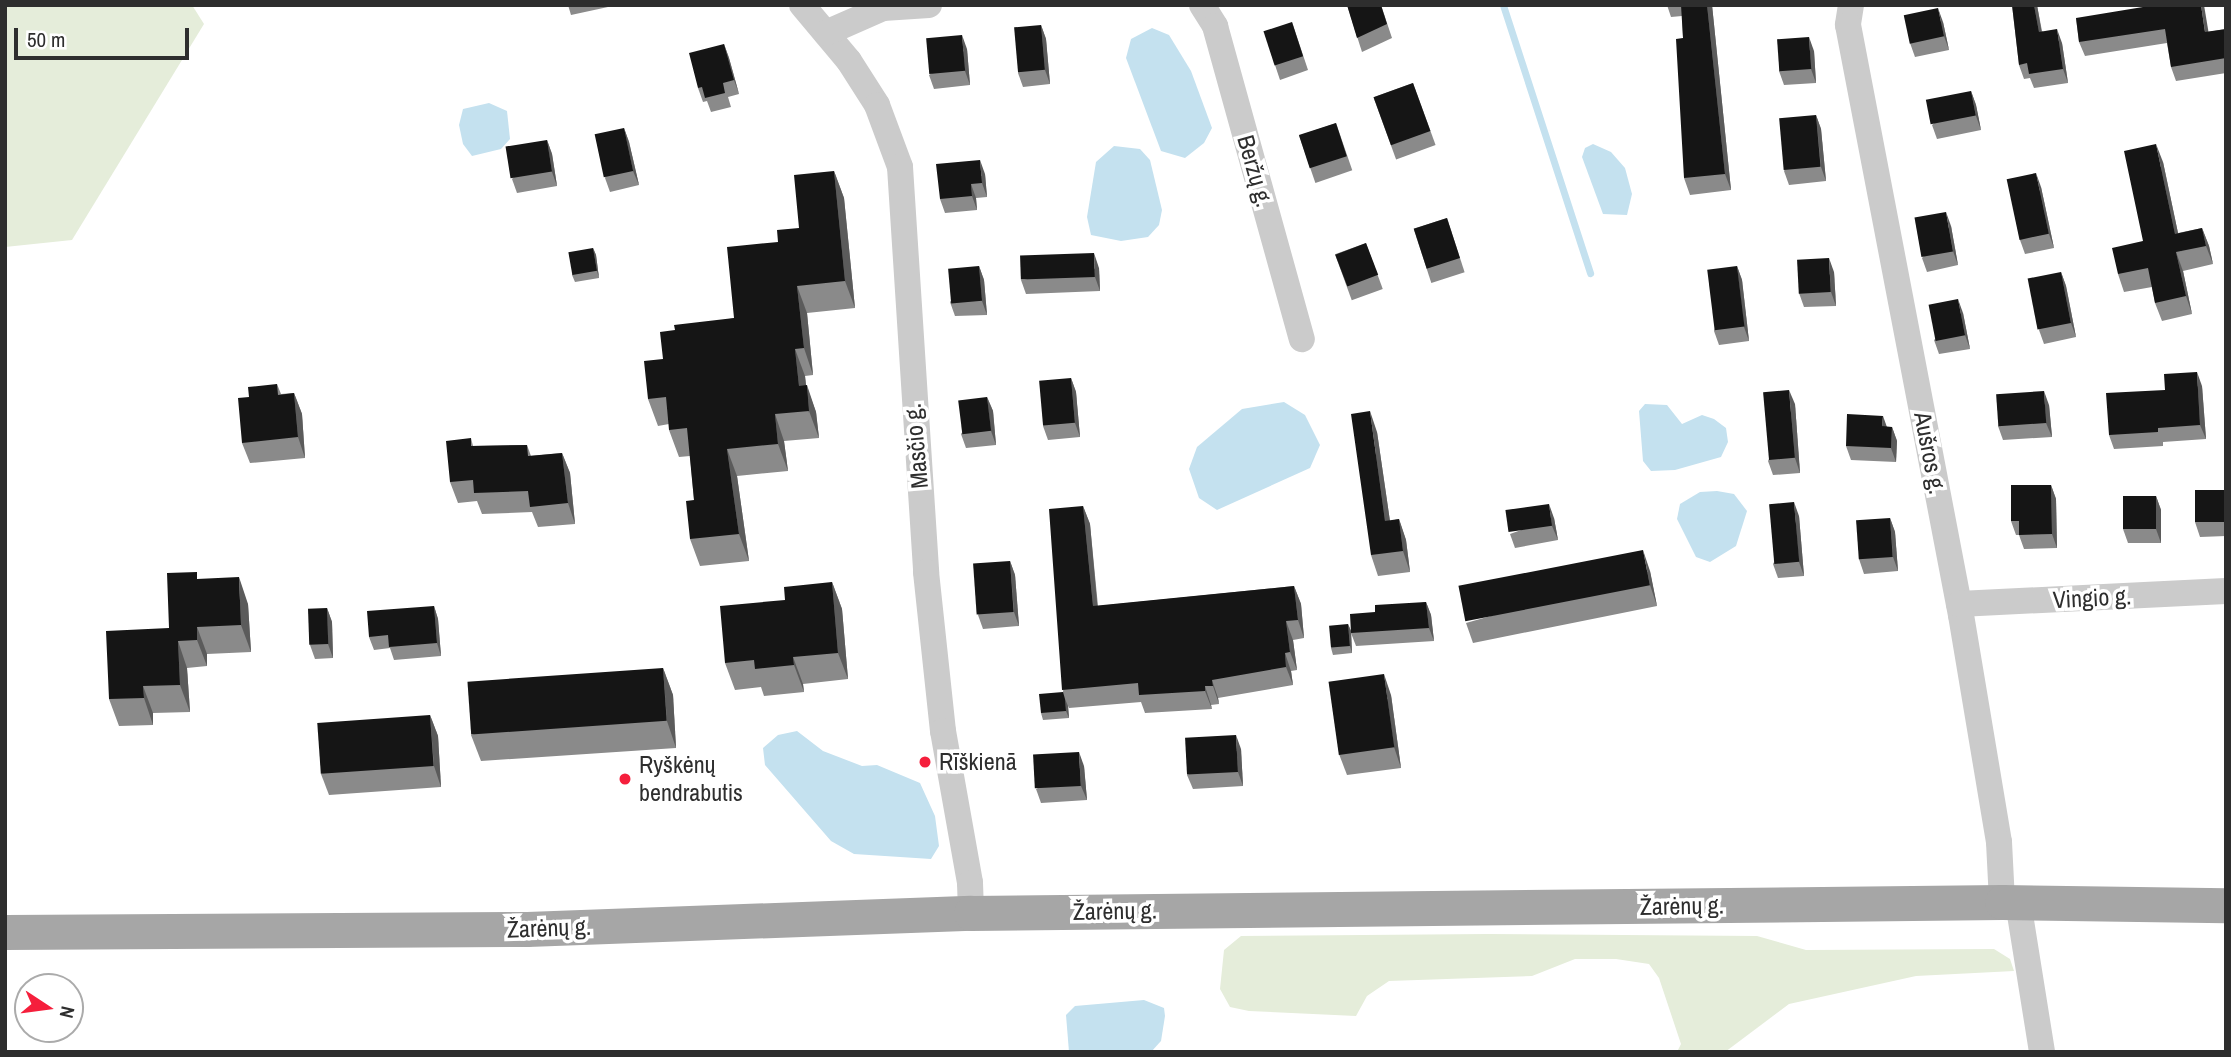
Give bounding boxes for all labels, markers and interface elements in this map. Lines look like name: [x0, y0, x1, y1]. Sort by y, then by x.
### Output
scale bar: [18, 14, 192, 58]
text: 50 m: [27, 25, 65, 54]
street label: Beržų g.: [1231, 132, 1279, 210]
street label: Masčio g.: [898, 402, 934, 490]
street label: Aušros g.: [1908, 409, 1952, 497]
street label: Vingio g.: [2052, 582, 2132, 614]
place label: Rīškienā: [939, 748, 1017, 776]
place label: Ryškėnų bendrabutis: [639, 751, 743, 807]
marker: Rīškienā: [917, 754, 933, 770]
marker: Ryškėnų bendrabutis: [617, 771, 633, 787]
street label: Žarėnų g.: [1640, 891, 1724, 921]
street label: Žarėnų g.: [1073, 896, 1157, 926]
street label: Žarėnų g.: [506, 912, 592, 944]
north arrow: [14, 973, 84, 1043]
text: N: [54, 1004, 81, 1021]

